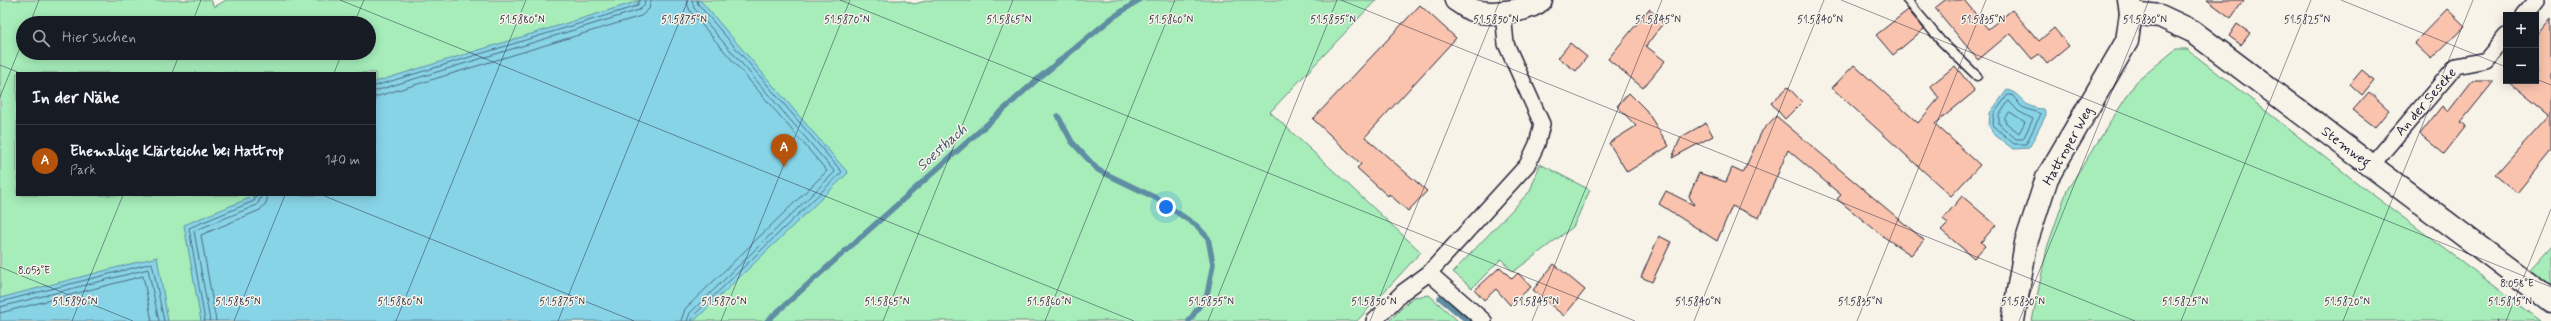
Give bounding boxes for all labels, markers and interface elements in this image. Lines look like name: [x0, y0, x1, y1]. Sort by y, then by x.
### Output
map controls: [2503, 12, 2539, 84]
button: +: [2503, 12, 2539, 48]
text: 51.5880°N: [499, 13, 545, 27]
text: 51.5875°N: [661, 13, 707, 27]
text: 51.5870°N: [824, 13, 870, 27]
text: 51.5865°N: [987, 13, 1032, 27]
text: 51.5860°N: [1149, 13, 1194, 27]
text: 51.5855°N: [1310, 13, 1356, 27]
text: 51.5850°N: [1473, 13, 1519, 27]
text: 51.5845°N: [1635, 13, 1681, 27]
text: 51.5840°N: [1797, 13, 1843, 27]
text: 51.5835°N: [1961, 13, 2005, 27]
text: 51.5830°N: [2123, 13, 2167, 27]
text: 51.5825°N: [2284, 13, 2330, 27]
search box: [16, 16, 376, 60]
icon: search: [30, 27, 52, 49]
text: Hier suchen: [62, 28, 136, 48]
button: −: [2503, 48, 2539, 84]
street label: An der Seseke: [2391, 64, 2461, 140]
text: In der Nähe: [32, 87, 120, 109]
street label: Hattroper Weg: [2039, 103, 2097, 189]
water label: Soestbach: [912, 120, 972, 176]
street label: Stemweg: [2316, 122, 2374, 173]
pin: A: [771, 134, 797, 167]
text: Ehemalige Klärteiche bei Hattrop: [70, 142, 284, 162]
text: A: [41, 152, 49, 169]
text: 140 m: [325, 152, 360, 169]
text: Park: [70, 162, 96, 179]
your location: [1156, 197, 1176, 217]
text: 8.053°E: [18, 264, 50, 278]
text: 8.058°E: [2500, 277, 2534, 291]
text: 51.5890°N: [52, 295, 98, 309]
text: 51.5885°N: [215, 295, 261, 309]
text: 51.5880°N: [377, 295, 423, 309]
text: 51.5875°N: [539, 295, 585, 309]
text: 51.5870°N: [701, 295, 747, 309]
text: 51.5865°N: [865, 295, 910, 309]
text: 51.5860°N: [1027, 295, 1072, 309]
text: 51.5855°N: [1188, 295, 1234, 309]
text: 51.5850°N: [1351, 295, 1397, 309]
text: 51.5845°N: [1513, 295, 1559, 309]
text: 51.5840°N: [1675, 295, 1721, 309]
text: 51.5835°N: [1838, 295, 1882, 309]
text: 51.5830°N: [2001, 295, 2045, 309]
text: 51.5825°N: [2162, 295, 2208, 309]
text: 51.5820°N: [2324, 295, 2370, 309]
text: 51.5815°N: [2488, 295, 2532, 309]

